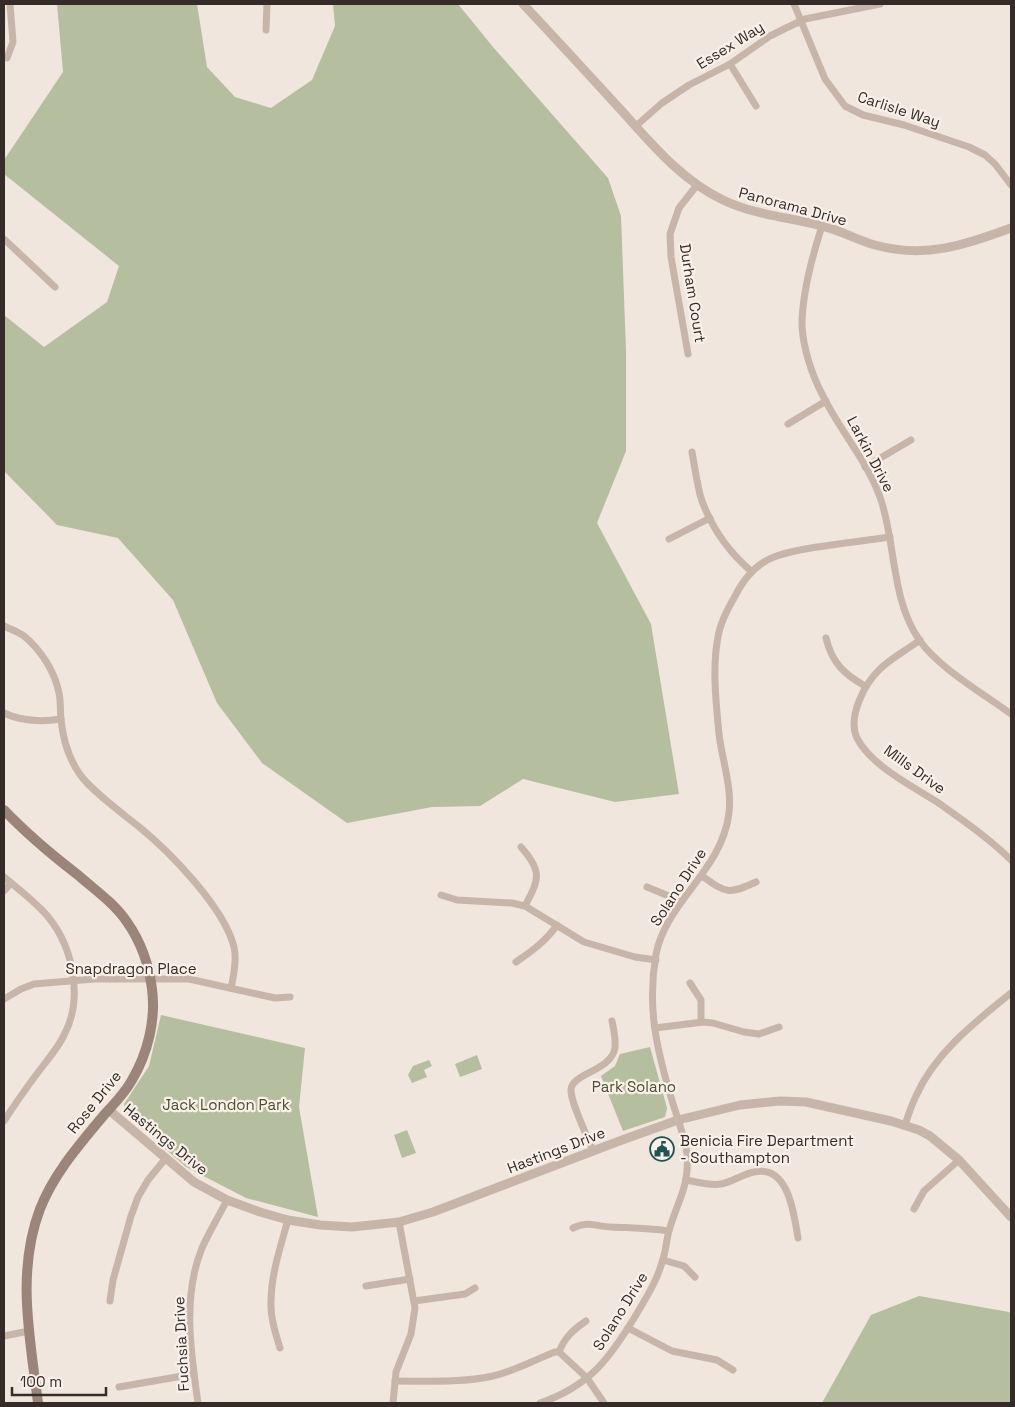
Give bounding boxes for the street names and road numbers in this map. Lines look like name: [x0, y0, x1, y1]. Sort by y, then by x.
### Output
street label: Essex Way: [693, 17, 767, 73]
street label: Carlisle Way: [855, 87, 943, 131]
street label: Panorama Drive: [737, 182, 849, 230]
street label: Durham Court: [676, 242, 710, 344]
street label: Larkin Drive: [843, 413, 899, 495]
street label: Mills Drive: [880, 740, 950, 798]
street label: Solano Drive: [646, 844, 710, 930]
street label: Snapdragon Place: [65, 959, 197, 978]
street label: Rose Drive: [63, 1067, 125, 1137]
street label: Hastings Drive: [120, 1099, 212, 1179]
street label: Hastings Drive: [504, 1123, 608, 1177]
street label: Solano Drive: [588, 1268, 652, 1354]
street label: Fuchsia Drive: [169, 1296, 193, 1392]

